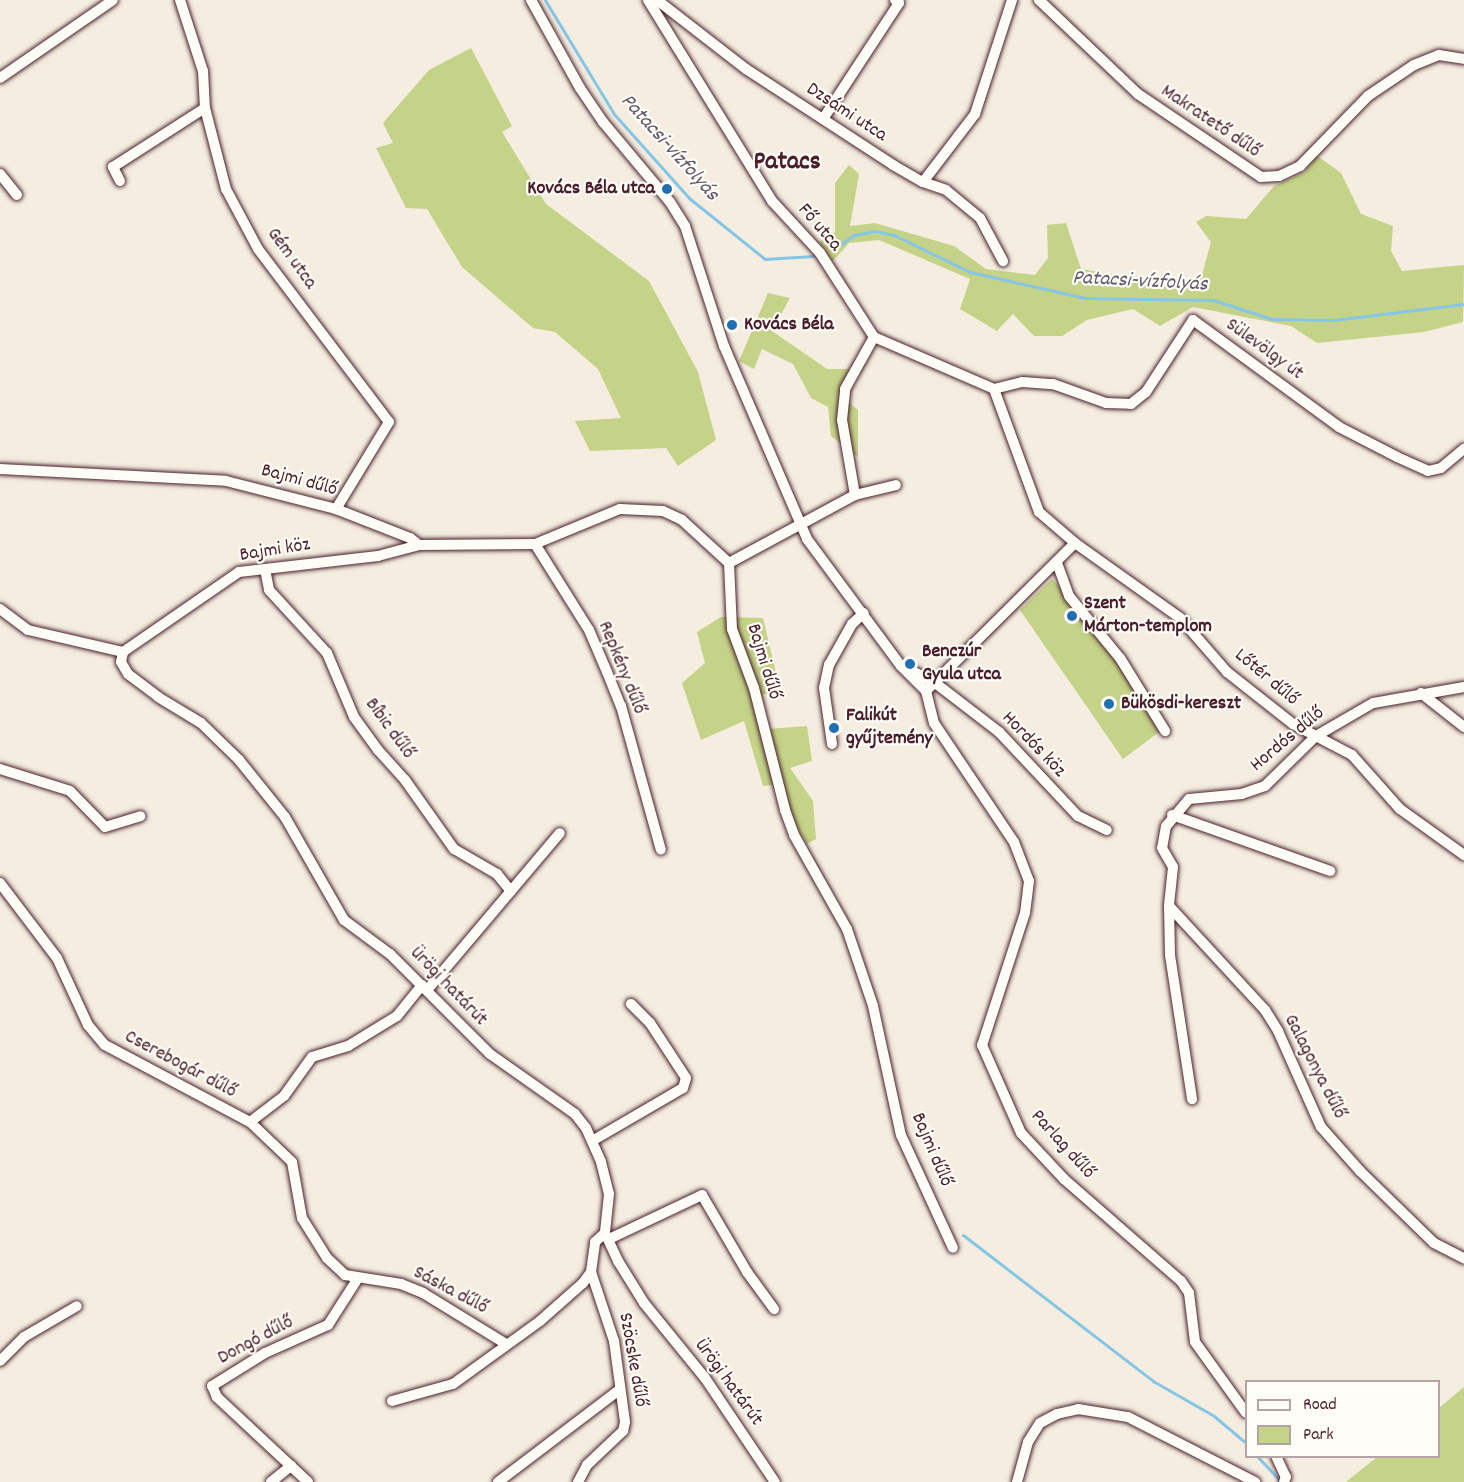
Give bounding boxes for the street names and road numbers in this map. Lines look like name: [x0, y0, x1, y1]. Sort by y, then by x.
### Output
street label: Dzsámi utca: [801, 78, 891, 148]
street label: Makratető dűlő: [1156, 80, 1264, 164]
street label: Fő utca: [792, 199, 846, 257]
street label: Gém utca: [261, 223, 321, 295]
street label: Sülevölgy út: [1220, 314, 1308, 386]
street label: Bajmi dűlő: [258, 459, 340, 503]
street label: Bajmi köz: [238, 534, 312, 568]
street label: Repkény dűlő: [591, 618, 651, 718]
street label: Bajmi dűlő: [740, 621, 786, 703]
street label: Lőtér dűlő: [1229, 644, 1303, 712]
street label: Bíbic dűlő: [359, 694, 419, 764]
street label: Hordós dűlő: [1246, 702, 1330, 778]
street label: Hordós köz: [996, 707, 1070, 783]
street label: Ürögi határút: [404, 942, 492, 1032]
street label: Galagonya dűlő: [1277, 1011, 1351, 1123]
street label: Cserebogár dűlő: [120, 1025, 240, 1105]
street label: Parlag dűlő: [1025, 1105, 1099, 1185]
street label: Bajmi dűlő: [905, 1110, 957, 1190]
street label: Sáska dűlő: [409, 1261, 491, 1321]
street label: Dongó dűlő: [214, 1311, 298, 1371]
street label: Szöcske dűlő: [612, 1311, 652, 1409]
street label: Ürögi határút: [688, 1335, 768, 1431]

